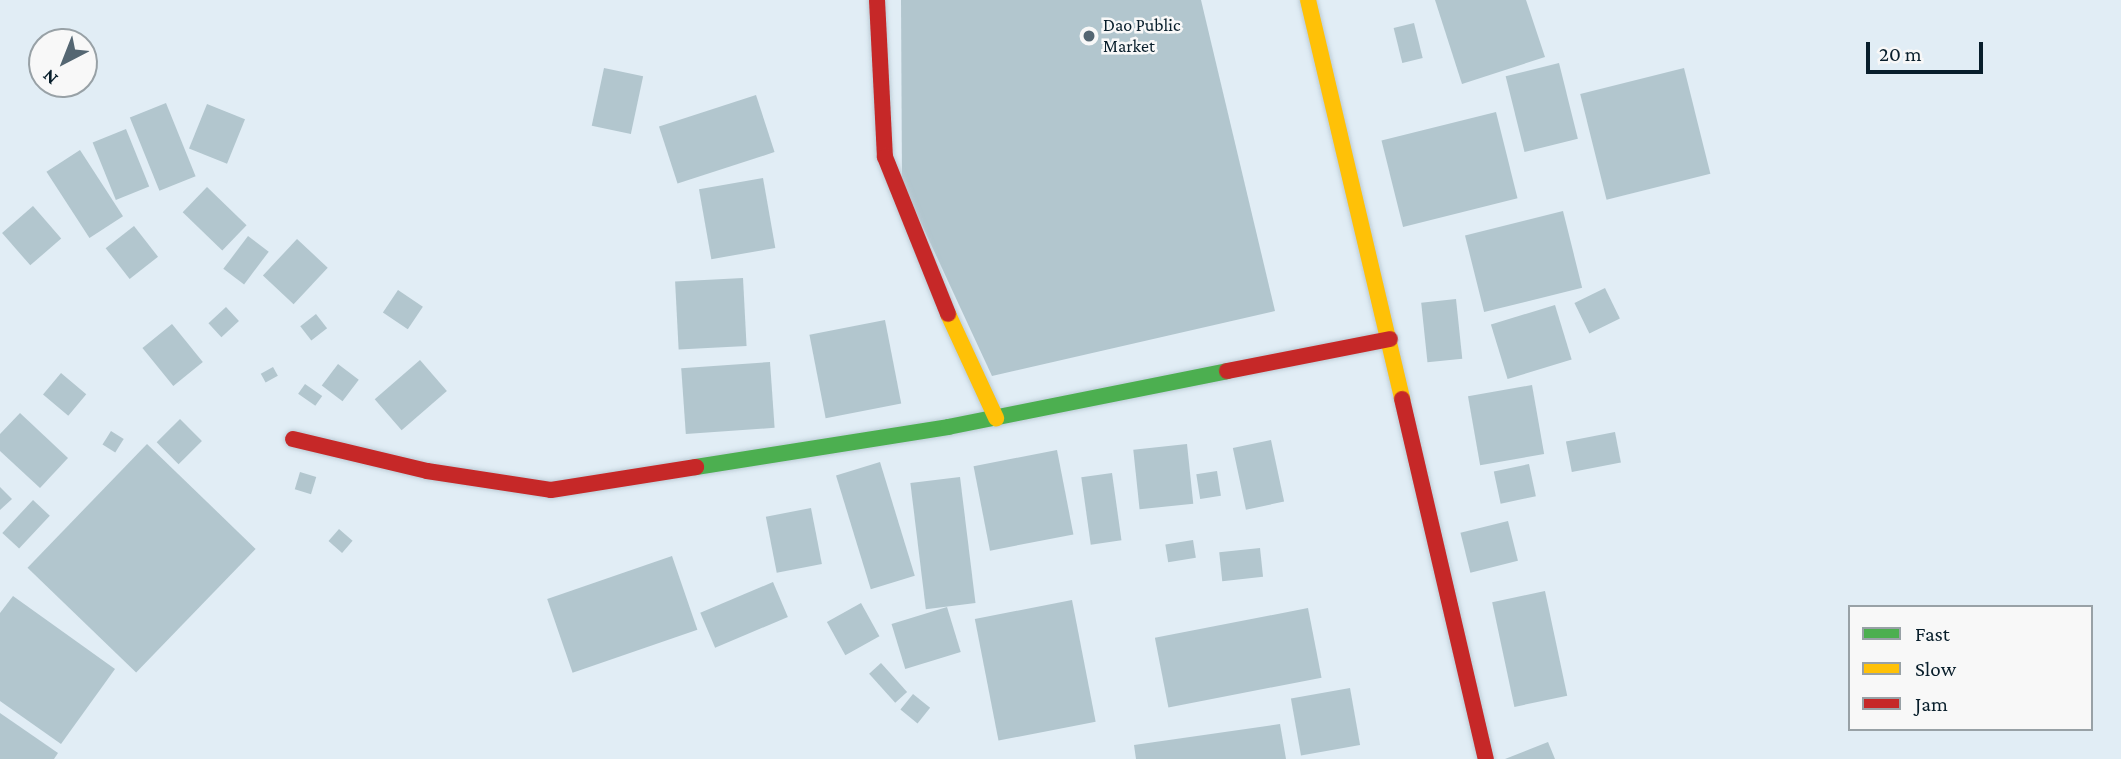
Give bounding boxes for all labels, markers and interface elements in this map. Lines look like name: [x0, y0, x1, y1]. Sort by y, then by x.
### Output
place label: Dao Public Market: [1103, 15, 1180, 58]
north arrow: [28, 28, 98, 98]
marker: Dao Public Market: [1081, 28, 1097, 44]
scale bar: [1869, 28, 1986, 72]
text: 20 m: [1879, 42, 1922, 66]
text: N: [38, 65, 62, 90]
legend: [1848, 605, 2093, 731]
text: Fast: [1915, 622, 1950, 646]
text: Slow: [1915, 657, 1956, 681]
text: Jam: [1915, 692, 1948, 716]

